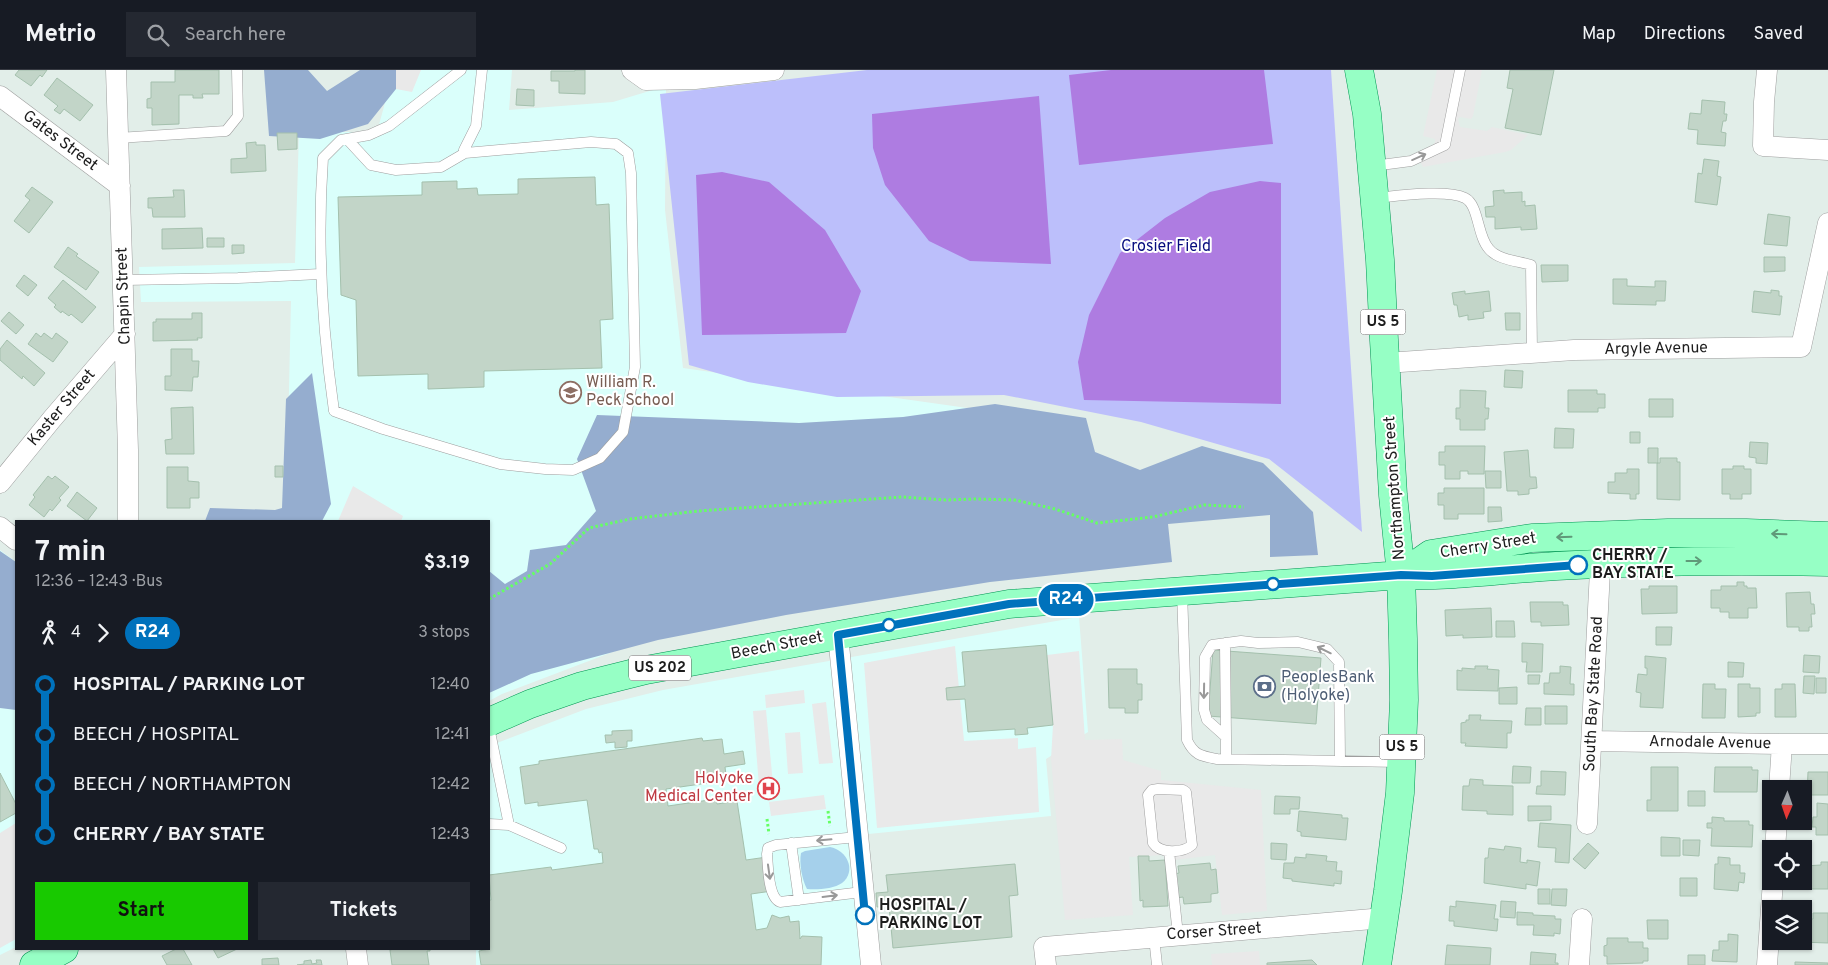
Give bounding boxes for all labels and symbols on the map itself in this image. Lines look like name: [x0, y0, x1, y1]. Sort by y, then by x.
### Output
street label: Gates Street: [19, 106, 101, 176]
one-way arrow: [1411, 152, 1426, 161]
park label: Crosier Field: [1121, 237, 1211, 257]
street label: Chapin Street: [112, 247, 136, 345]
road number: US 5: [1360, 310, 1406, 334]
street label: Argyle Avenue: [1604, 338, 1708, 360]
street label: Kaster Street: [24, 365, 100, 451]
place label: William R. Peck School: [586, 373, 674, 411]
school or university icon: William R. Peck School: [558, 380, 582, 404]
street label: Northampton Street: [1380, 415, 1410, 561]
street label: Cherry Street: [1438, 529, 1538, 563]
one-way arrow: [1772, 529, 1788, 539]
one-way arrow: [1557, 532, 1573, 542]
place label: CHERRY / BAY STATE: [1592, 546, 1674, 584]
marker: CHERRY / BAY STATE: [1568, 555, 1588, 575]
one-way arrow: [1686, 557, 1702, 566]
unlabelled marker: [1266, 577, 1280, 591]
line badge: R24: [1037, 584, 1095, 616]
street label: South Bay State Road: [1580, 616, 1608, 772]
unlabelled marker: [882, 618, 896, 632]
street label: Beech Street: [729, 627, 825, 665]
one-way arrow: [1317, 645, 1332, 655]
road number: US 202: [629, 656, 691, 680]
place label: PeoplesBank (Holyoke): [1281, 668, 1375, 706]
bank icon: PeoplesBank (Holyoke): [1253, 675, 1277, 699]
one-way arrow: [1199, 683, 1208, 699]
street label: Arnodale Avenue: [1649, 732, 1771, 754]
road number: US 5: [1380, 734, 1424, 760]
place label: Holyoke Medical Center: [645, 769, 753, 807]
hospital icon: Holyoke Medical Center: [757, 776, 781, 800]
north arrow: [1762, 780, 1812, 830]
one-way arrow: [816, 835, 832, 844]
one-way arrow: [764, 864, 774, 880]
one-way arrow: [822, 891, 838, 901]
place label: HOSPITAL / PARKING LOT: [879, 896, 983, 934]
marker: HOSPITAL / PARKING LOT: [855, 905, 875, 925]
street label: Corser Street: [1166, 919, 1262, 945]

